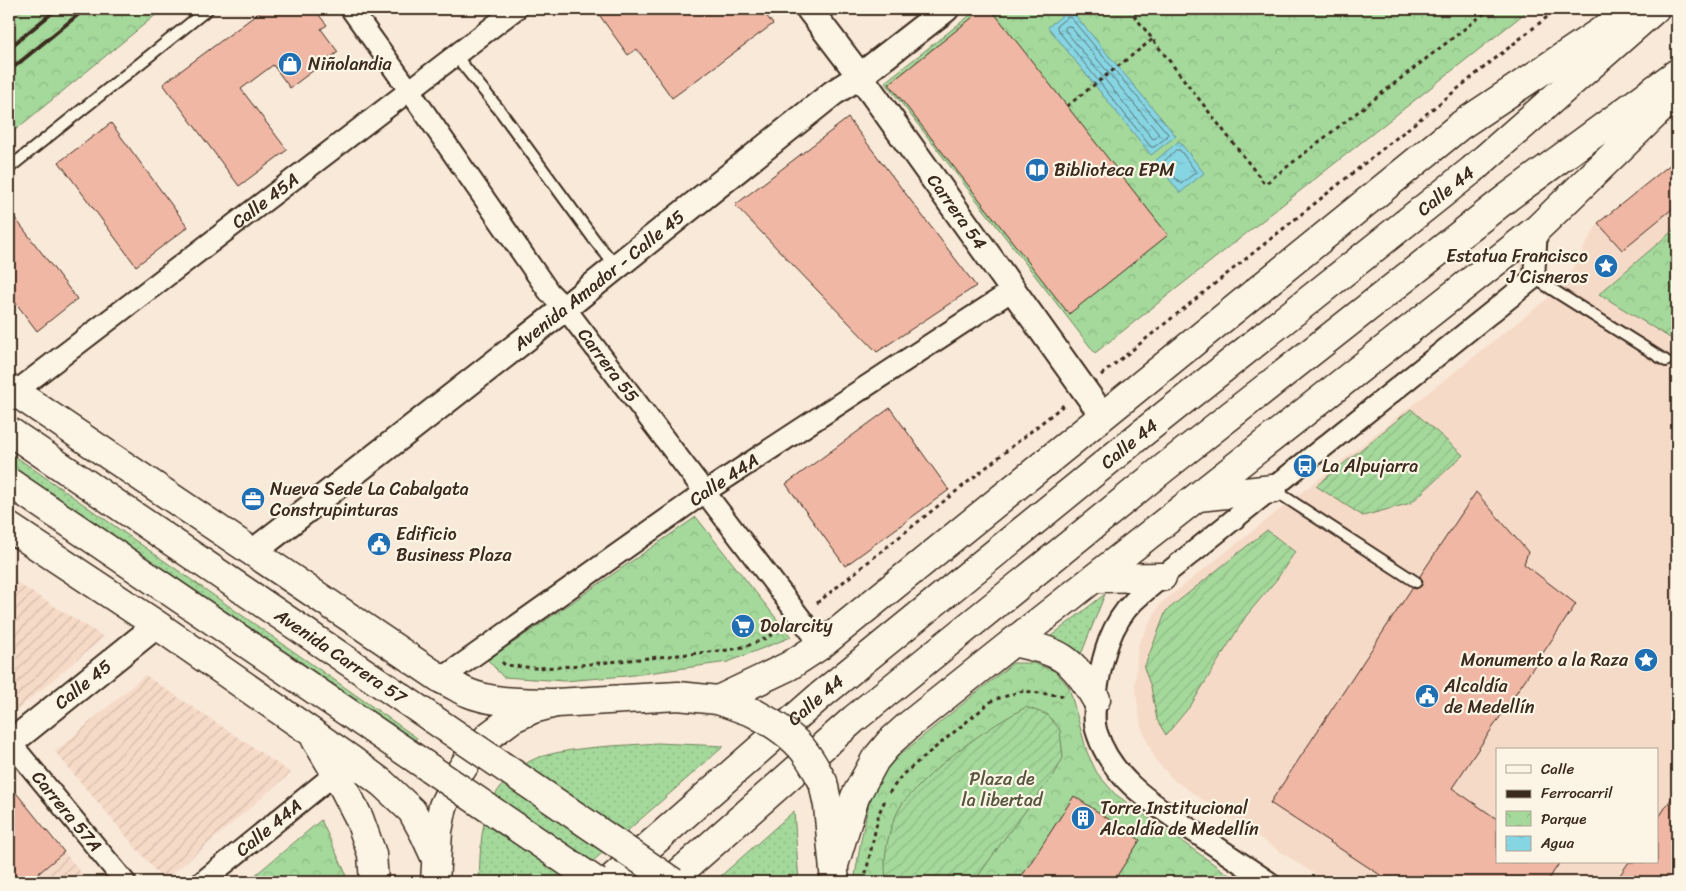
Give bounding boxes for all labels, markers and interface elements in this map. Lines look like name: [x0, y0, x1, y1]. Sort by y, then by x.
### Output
place label: Niñolandia: [308, 48, 393, 80]
shop icon: Niñolandia: [277, 51, 303, 77]
place label: Biblioteca EPM: [1054, 154, 1175, 186]
library icon: Biblioteca EPM: [1024, 157, 1050, 183]
street label: Calle 44: [1409, 158, 1482, 224]
street label: Calle 45A: [224, 164, 306, 237]
street label: Carrera 54: [918, 167, 996, 257]
street label: Avenida Amador - Calle 45: [505, 202, 692, 360]
place label: Estatua Francisco J Cisneros: [1446, 240, 1589, 293]
place icon: Estatua Francisco J Cisneros: [1593, 253, 1619, 279]
street label: Carrera 55: [569, 321, 648, 410]
street label: Calle 44: [1093, 410, 1165, 477]
street label: Calle 44A: [682, 445, 766, 515]
place label: La Alpujarra: [1322, 450, 1418, 482]
bus stop icon: La Alpujarra: [1292, 453, 1318, 479]
place label: Nueva Sede La Cabalgata Construpinturas: [270, 473, 469, 526]
office icon: Nueva Sede La Cabalgata Construpinturas: [240, 486, 266, 512]
place label: Edificio Business Plaza: [396, 518, 513, 571]
public building icon: Edificio Business Plaza: [366, 531, 392, 557]
street label: Avenida Carrera 57: [267, 599, 415, 714]
place label: Dolarcity: [760, 610, 833, 642]
supermarket icon: Dolarcity: [730, 613, 756, 639]
place label: Monumento a la Raza: [1461, 644, 1629, 676]
place icon: Monumento a la Raza: [1633, 647, 1659, 673]
street label: Calle 45: [47, 651, 119, 718]
street label: Calle 44: [780, 666, 851, 734]
place label: Alcaldía de Medellín: [1443, 670, 1535, 723]
public building icon: Alcaldía de Medellín: [1414, 683, 1440, 709]
legend: [1496, 748, 1658, 864]
text: Calle: [1541, 756, 1574, 782]
street label: Carrera 57A: [23, 763, 110, 859]
park label: Plaza de la libertad: [962, 763, 1044, 816]
text: Ferrocarril: [1541, 780, 1613, 806]
street label: Calle 44A: [228, 790, 309, 865]
place label: Torre Institucional Alcaldía de Medellín: [1099, 792, 1259, 845]
building icon: Torre Institucional Alcaldía de Medellín: [1070, 805, 1096, 831]
text: Parque: [1541, 806, 1586, 832]
text: Agua: [1540, 830, 1574, 856]

